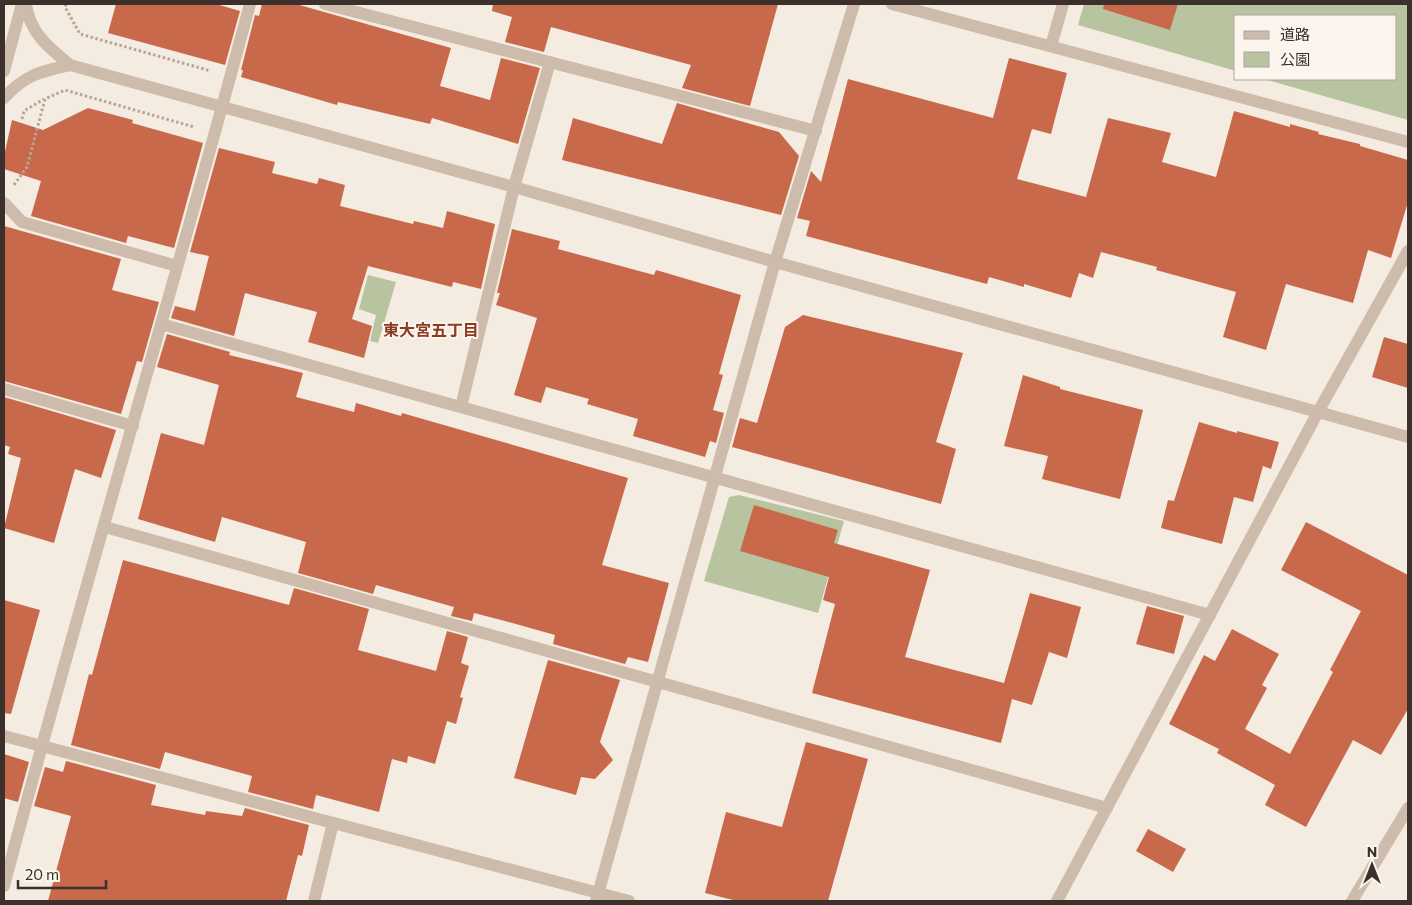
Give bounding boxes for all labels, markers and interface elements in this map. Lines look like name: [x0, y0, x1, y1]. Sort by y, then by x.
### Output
legend: [1234, 15, 1397, 80]
text: 道路: [1280, 25, 1310, 43]
text: 公園: [1280, 50, 1310, 68]
district label: 東大宮五丁目: [383, 320, 479, 339]
north arrow: [1347, 840, 1397, 890]
text: N: [1367, 843, 1377, 860]
scale bar: [18, 858, 105, 890]
text: 20 m: [25, 865, 59, 883]

